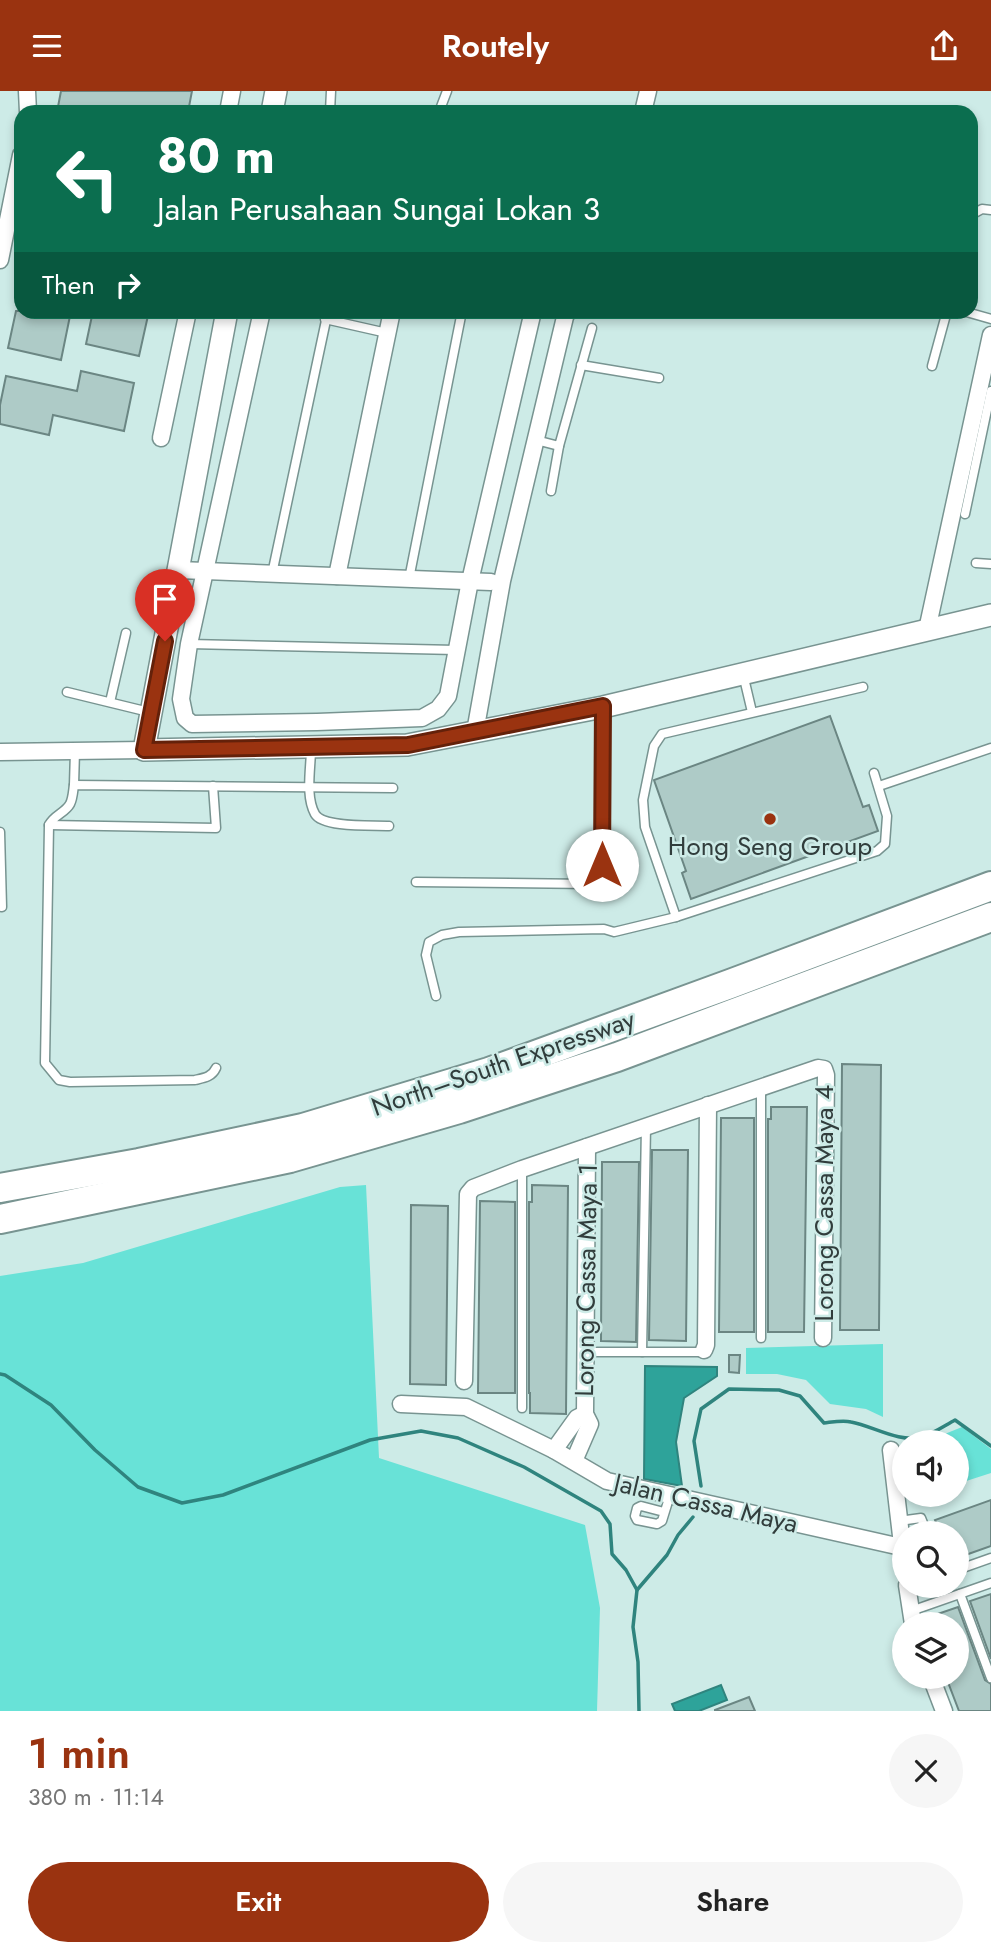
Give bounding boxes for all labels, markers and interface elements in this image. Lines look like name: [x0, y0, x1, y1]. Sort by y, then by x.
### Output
text: Routely: [442, 23, 549, 69]
icon: menu: [28, 27, 66, 65]
icon: share: [925, 27, 963, 65]
text: 80 m: [157, 121, 275, 191]
icon: left: [42, 133, 133, 224]
text: Jalan Perusahaan Sungai Lokan 3: [157, 186, 600, 232]
text: Then: [42, 266, 95, 304]
icon: right: [109, 266, 147, 304]
pin: [135, 569, 195, 641]
icon: arrive: [146, 580, 184, 618]
marker: Hong Seng Group: [762, 811, 778, 827]
place label: Hong Seng Group: [668, 827, 872, 865]
position arrow: [565, 828, 639, 902]
street label: North–South Expressway: [366, 1000, 640, 1126]
street label: Lorong Cassa Maya 4: [805, 1085, 843, 1321]
street label: Lorong Cassa Maya 1: [565, 1163, 607, 1397]
map controls: [892, 1430, 969, 1689]
button: sound: [892, 1430, 969, 1507]
street label: Jalan Cassa Maya: [607, 1463, 802, 1543]
button: search: [892, 1521, 969, 1598]
button: layers: [892, 1612, 969, 1689]
text: 1 min: [28, 1723, 130, 1784]
button: close: [889, 1734, 963, 1808]
text: 380 m · 11:14: [28, 1780, 164, 1814]
button: Exit: [28, 1862, 489, 1942]
button: Share: [503, 1862, 963, 1942]

